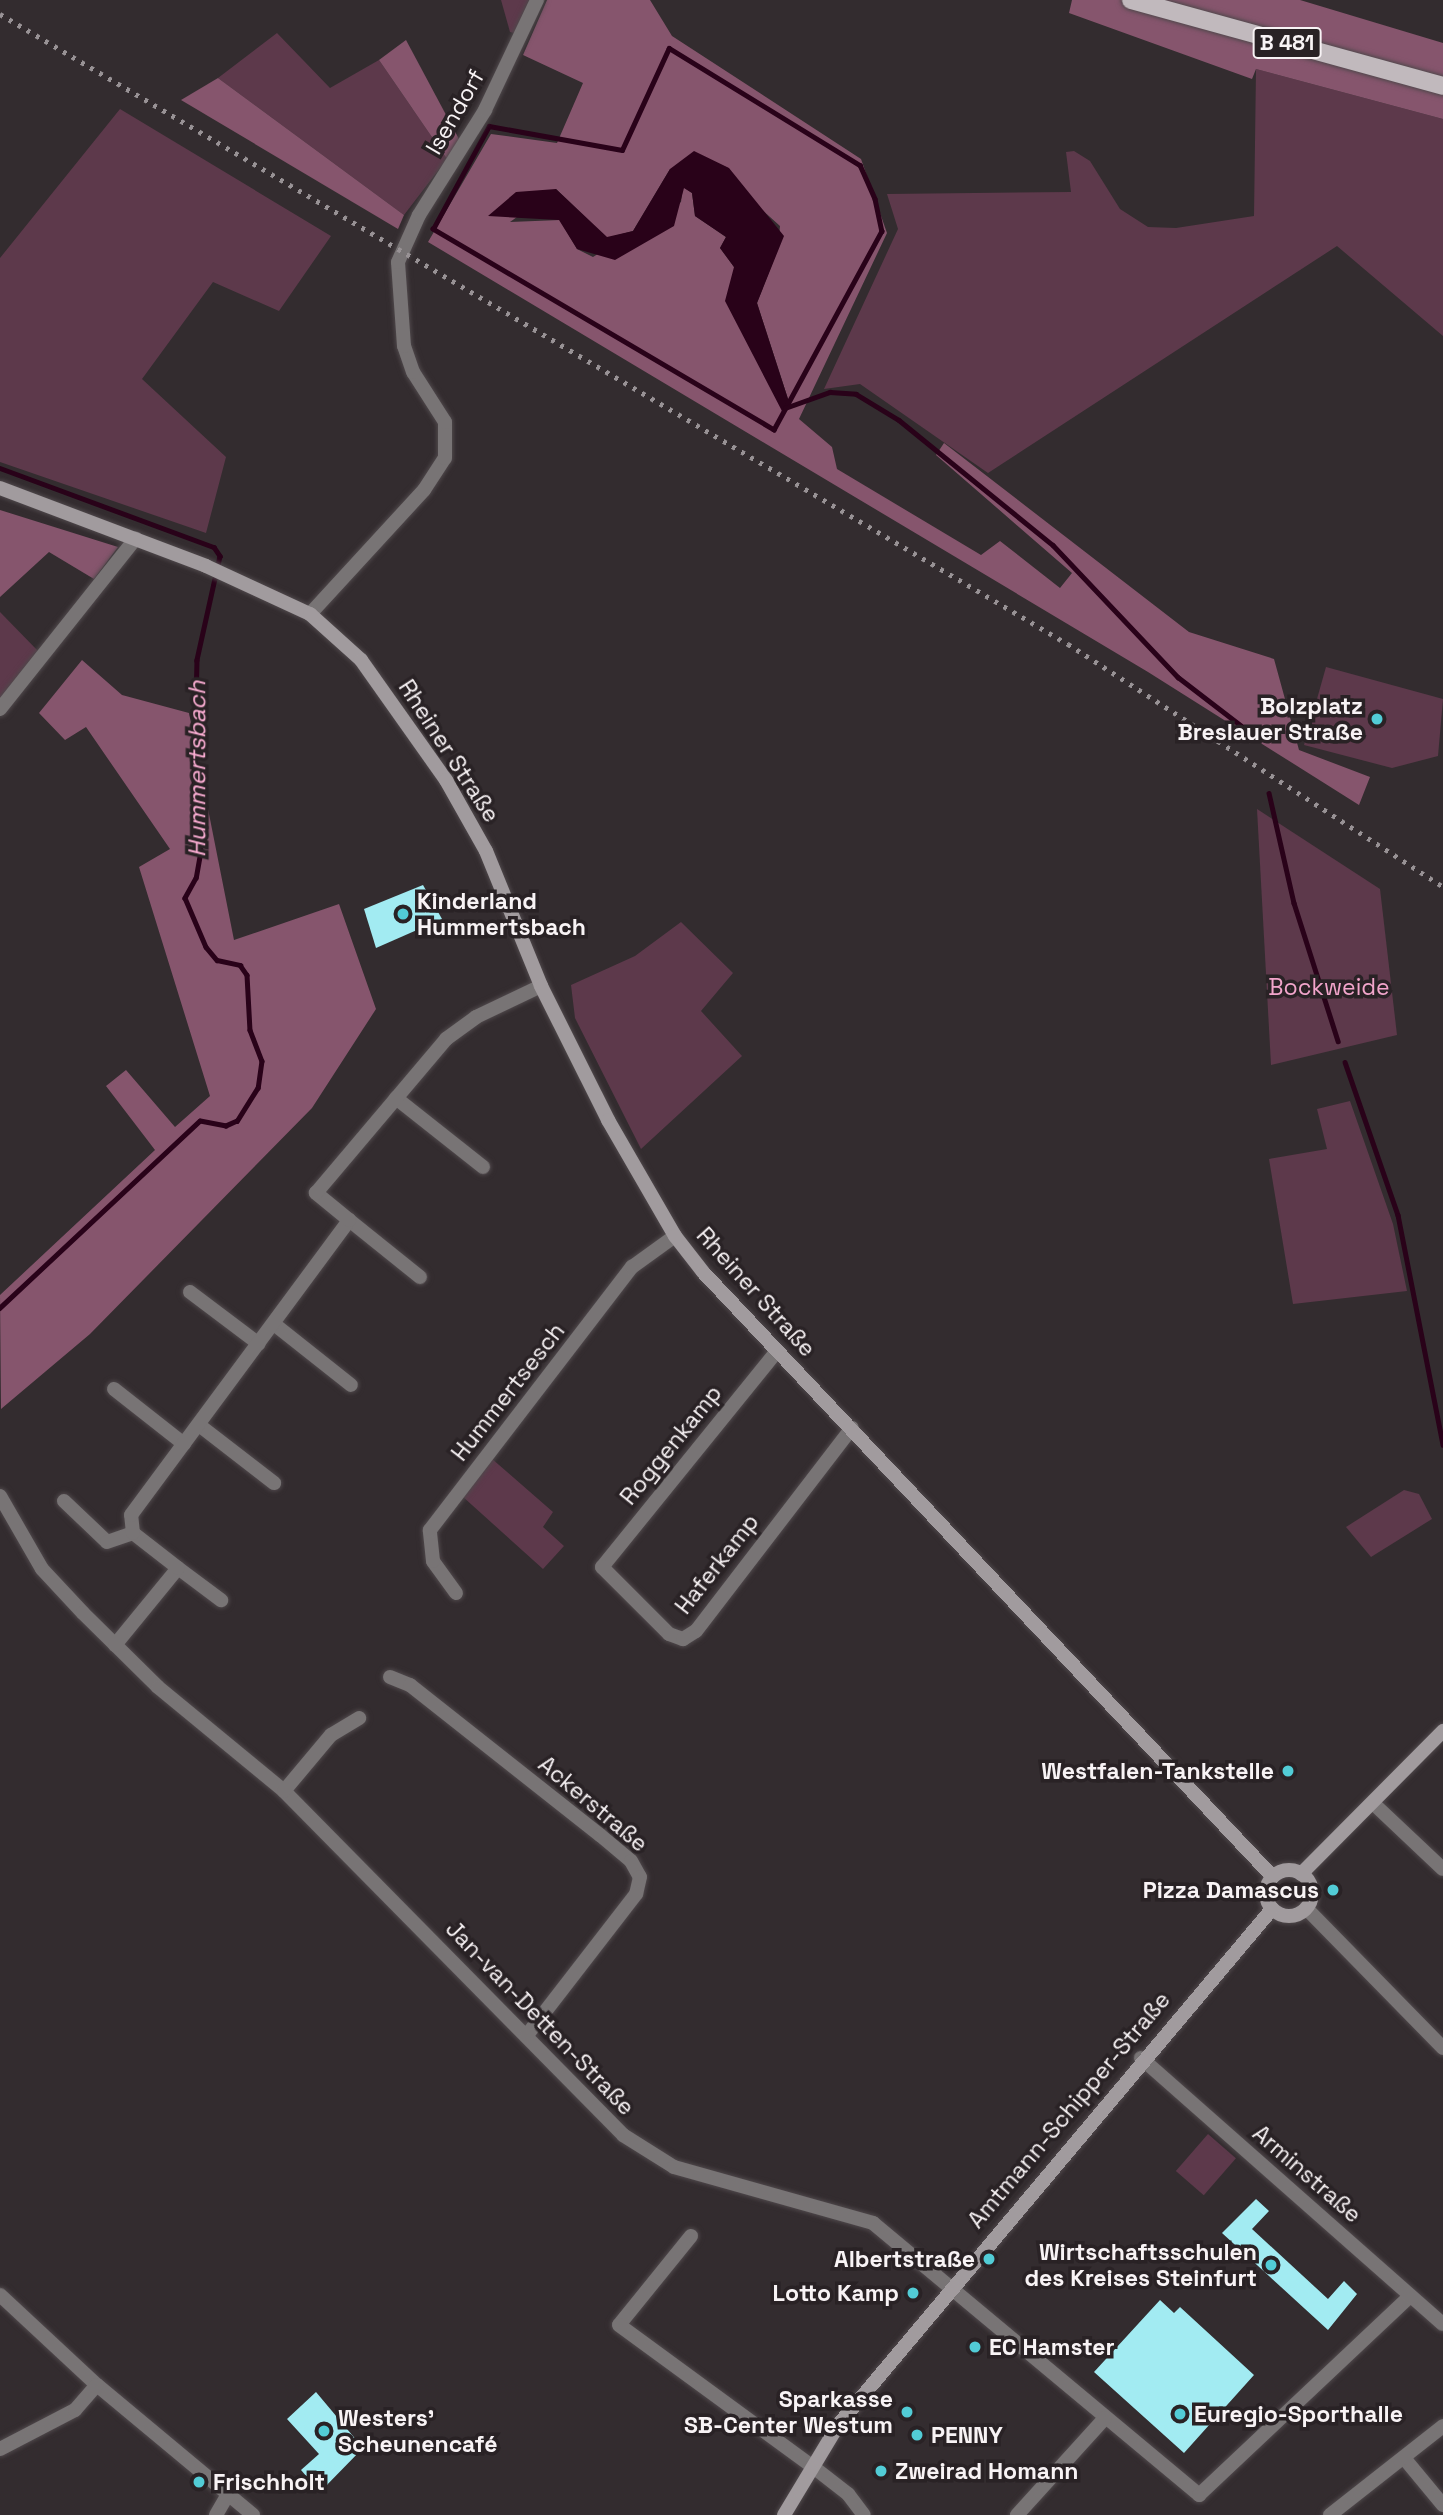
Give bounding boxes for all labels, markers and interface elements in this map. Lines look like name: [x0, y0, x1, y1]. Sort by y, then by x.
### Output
road number: B 481: [1252, 26, 1322, 60]
street label: Isendorf: [420, 65, 490, 159]
street label: Rheiner Straße: [393, 675, 505, 827]
water label: Hummertsbach: [183, 681, 211, 857]
place label: Bolzplatz Breslauer Straße: [1177, 692, 1363, 746]
marker: Bolzplatz Breslauer Straße: [1369, 711, 1385, 727]
place label: Kinderland Hummertsbach: [417, 887, 586, 941]
marker: Kinderland Hummertsbach: [395, 906, 411, 922]
park label: Bockweide: [1268, 973, 1390, 1001]
street label: Rheiner Straße: [691, 1222, 821, 1362]
street label: Hummertsesch: [446, 1318, 570, 1466]
street label: Roggenkamp: [614, 1380, 728, 1510]
street label: Haferkamp: [669, 1508, 765, 1620]
street label: Ackerstraße: [533, 1750, 653, 1858]
place label: Westfalen-Tankstelle: [1041, 1757, 1274, 1785]
marker: Westfalen-Tankstelle: [1280, 1763, 1296, 1779]
place label: Pizza Damascus: [1143, 1876, 1319, 1904]
marker: Pizza Damascus: [1325, 1882, 1341, 1898]
street label: Jan-van-Detten-Straße: [440, 1915, 640, 2121]
street label: Amtmann-Schipper-Straße: [962, 1986, 1176, 2234]
street label: Arminstraße: [1247, 2119, 1367, 2229]
place label: Wirtschaftsschulen des Kreises Steinfurt: [1024, 2238, 1257, 2292]
place label: Albertstraße: [834, 2245, 975, 2273]
marker: Albertstraße: [981, 2251, 997, 2267]
marker: Wirtschaftsschulen des Kreises Steinfurt: [1263, 2257, 1279, 2273]
place label: Lotto Kamp: [773, 2279, 899, 2307]
marker: Lotto Kamp: [905, 2285, 921, 2301]
place label: EC Hamster: [989, 2333, 1115, 2361]
marker: EC Hamster: [967, 2339, 983, 2355]
place label: Sparkasse SB-Center Westum: [684, 2385, 893, 2439]
place label: Euregio-Sporthalle: [1194, 2400, 1403, 2428]
place label: Westers' Scheunencafé: [338, 2404, 498, 2458]
marker: Sparkasse SB-Center Westum: [899, 2404, 915, 2420]
marker: Euregio-Sporthalle: [1172, 2406, 1188, 2422]
place label: PENNY: [931, 2421, 1003, 2449]
marker: Westers' Scheunencafé: [316, 2423, 332, 2439]
marker: PENNY: [909, 2427, 925, 2443]
place label: Zweirad Homann: [895, 2457, 1078, 2485]
marker: Zweirad Homann: [873, 2463, 889, 2479]
place label: Frischholt: [213, 2468, 325, 2496]
marker: Frischholt: [191, 2474, 207, 2490]

